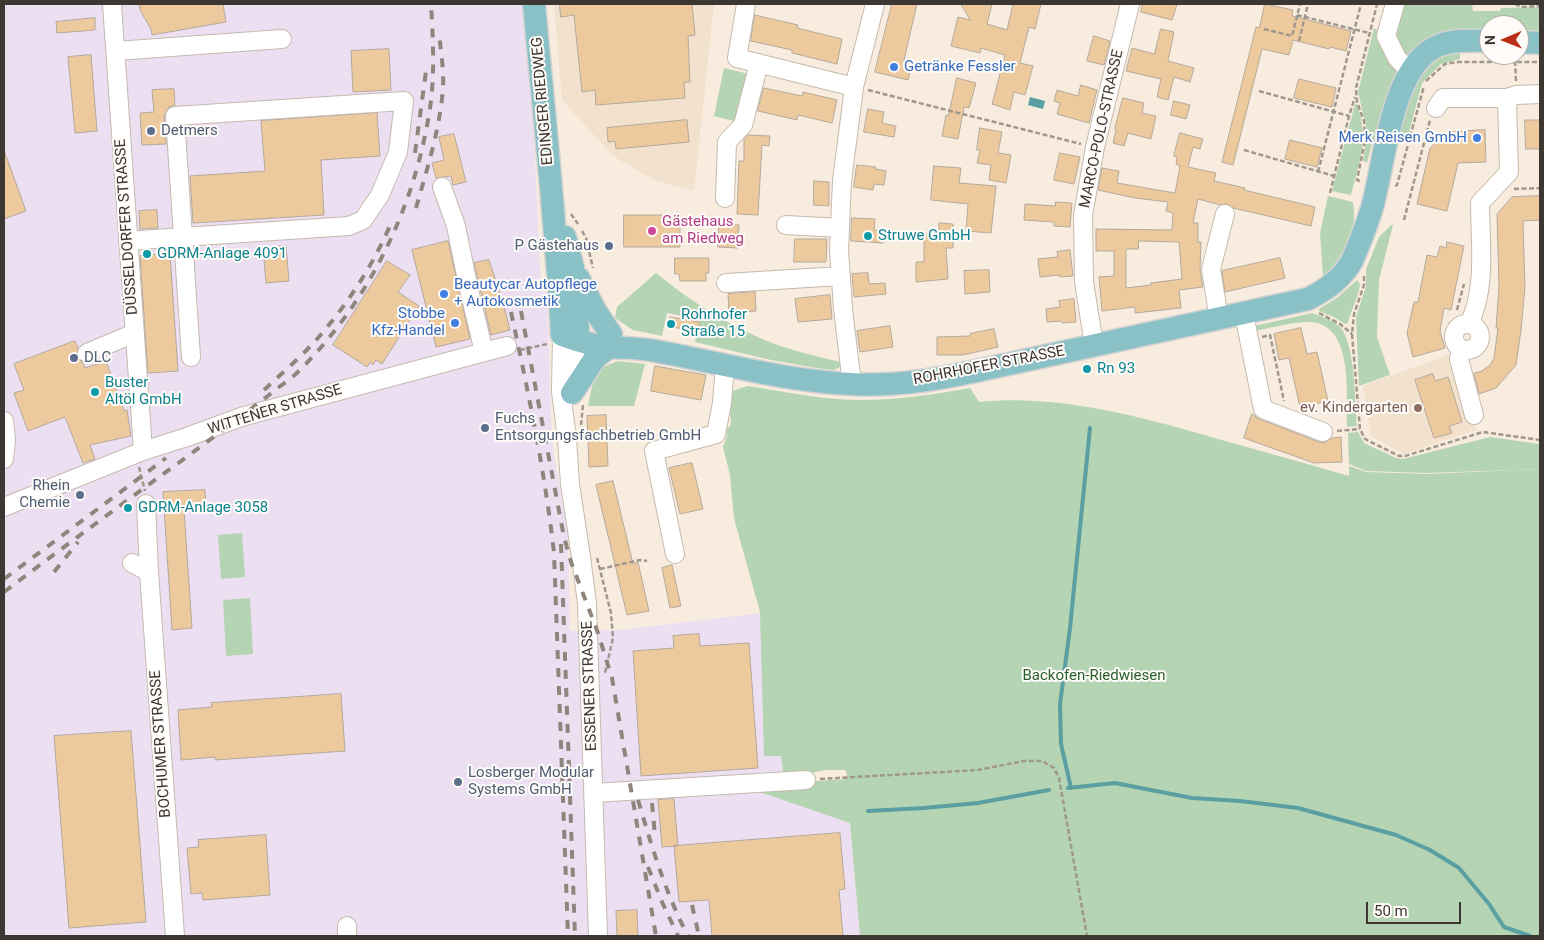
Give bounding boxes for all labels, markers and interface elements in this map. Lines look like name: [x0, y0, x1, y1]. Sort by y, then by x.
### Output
north arrow: [1479, 15, 1529, 65]
text: N: [1482, 35, 1498, 45]
street label: EDINGER RIEDWEG: [528, 36, 558, 166]
street label: MARCO-POLO-STRASSE: [1076, 48, 1128, 210]
place label: Getränke Fessler: [904, 58, 1016, 76]
marker: Getränke Fessler: [888, 61, 900, 73]
place label: Detmers: [161, 122, 218, 140]
marker: Detmers: [145, 125, 157, 137]
place label: Merk Reisen GmbH: [1339, 129, 1467, 147]
marker: Merk Reisen GmbH: [1471, 132, 1483, 144]
street label: DÜSSELDORFER STRASSE: [112, 138, 142, 316]
place label: Gästehaus am Riedweg: [662, 213, 744, 248]
marker: Gästehaus am Riedweg: [646, 225, 658, 237]
place label: Struwe GmbH: [878, 227, 971, 245]
marker: Struwe GmbH: [862, 230, 874, 242]
place label: P Gästehaus: [514, 237, 599, 255]
marker: P Gästehaus: [603, 240, 615, 252]
place label: GDRM-Anlage 4091: [157, 245, 287, 263]
marker: GDRM-Anlage 4091: [141, 248, 153, 260]
place label: Beautycar Autopflege + Autokosmetik: [454, 276, 597, 311]
marker: Beautycar Autopflege + Autokosmetik: [438, 288, 450, 300]
place label: Stobbe Kfz-Handel: [372, 305, 445, 340]
place label: Rohrhofer Straße 15: [681, 306, 747, 341]
marker: Stobbe Kfz-Handel: [449, 317, 461, 329]
marker: Rohrhofer Straße 15: [665, 318, 677, 330]
street label: ROHRHOFER STRASSE: [912, 343, 1066, 389]
place label: DLC: [84, 349, 111, 367]
marker: DLC: [68, 352, 80, 364]
place label: Rn 93: [1097, 360, 1135, 378]
marker: Rn 93: [1081, 363, 1093, 375]
place label: Buster Altöl GmbH: [105, 374, 182, 409]
street label: WITTENER STRASSE: [206, 381, 344, 439]
marker: Buster Altöl GmbH: [89, 386, 101, 398]
place label: ev. Kindergarten: [1300, 399, 1408, 417]
marker: ev. Kindergarten: [1412, 402, 1424, 414]
place label: Fuchs Entsorgungsfachbetrieb GmbH: [495, 410, 701, 445]
marker: Fuchs Entsorgungsfachbetrieb GmbH: [479, 422, 491, 434]
place label: Rhein Chemie: [19, 477, 70, 512]
marker: Rhein Chemie: [74, 489, 86, 501]
place label: GDRM-Anlage 3058: [138, 499, 268, 517]
marker: GDRM-Anlage 3058: [122, 502, 134, 514]
street label: ESSENER STRASSE: [579, 621, 601, 751]
park label: Backofen-Riedwiesen: [1022, 667, 1166, 685]
street label: BOCHUMER STRASSE: [147, 670, 175, 818]
place label: Losberger Modular Systems GmbH: [468, 764, 594, 799]
marker: Losberger Modular Systems GmbH: [452, 776, 464, 788]
scale bar: [1369, 892, 1464, 924]
text: 50 m: [1374, 902, 1408, 920]

